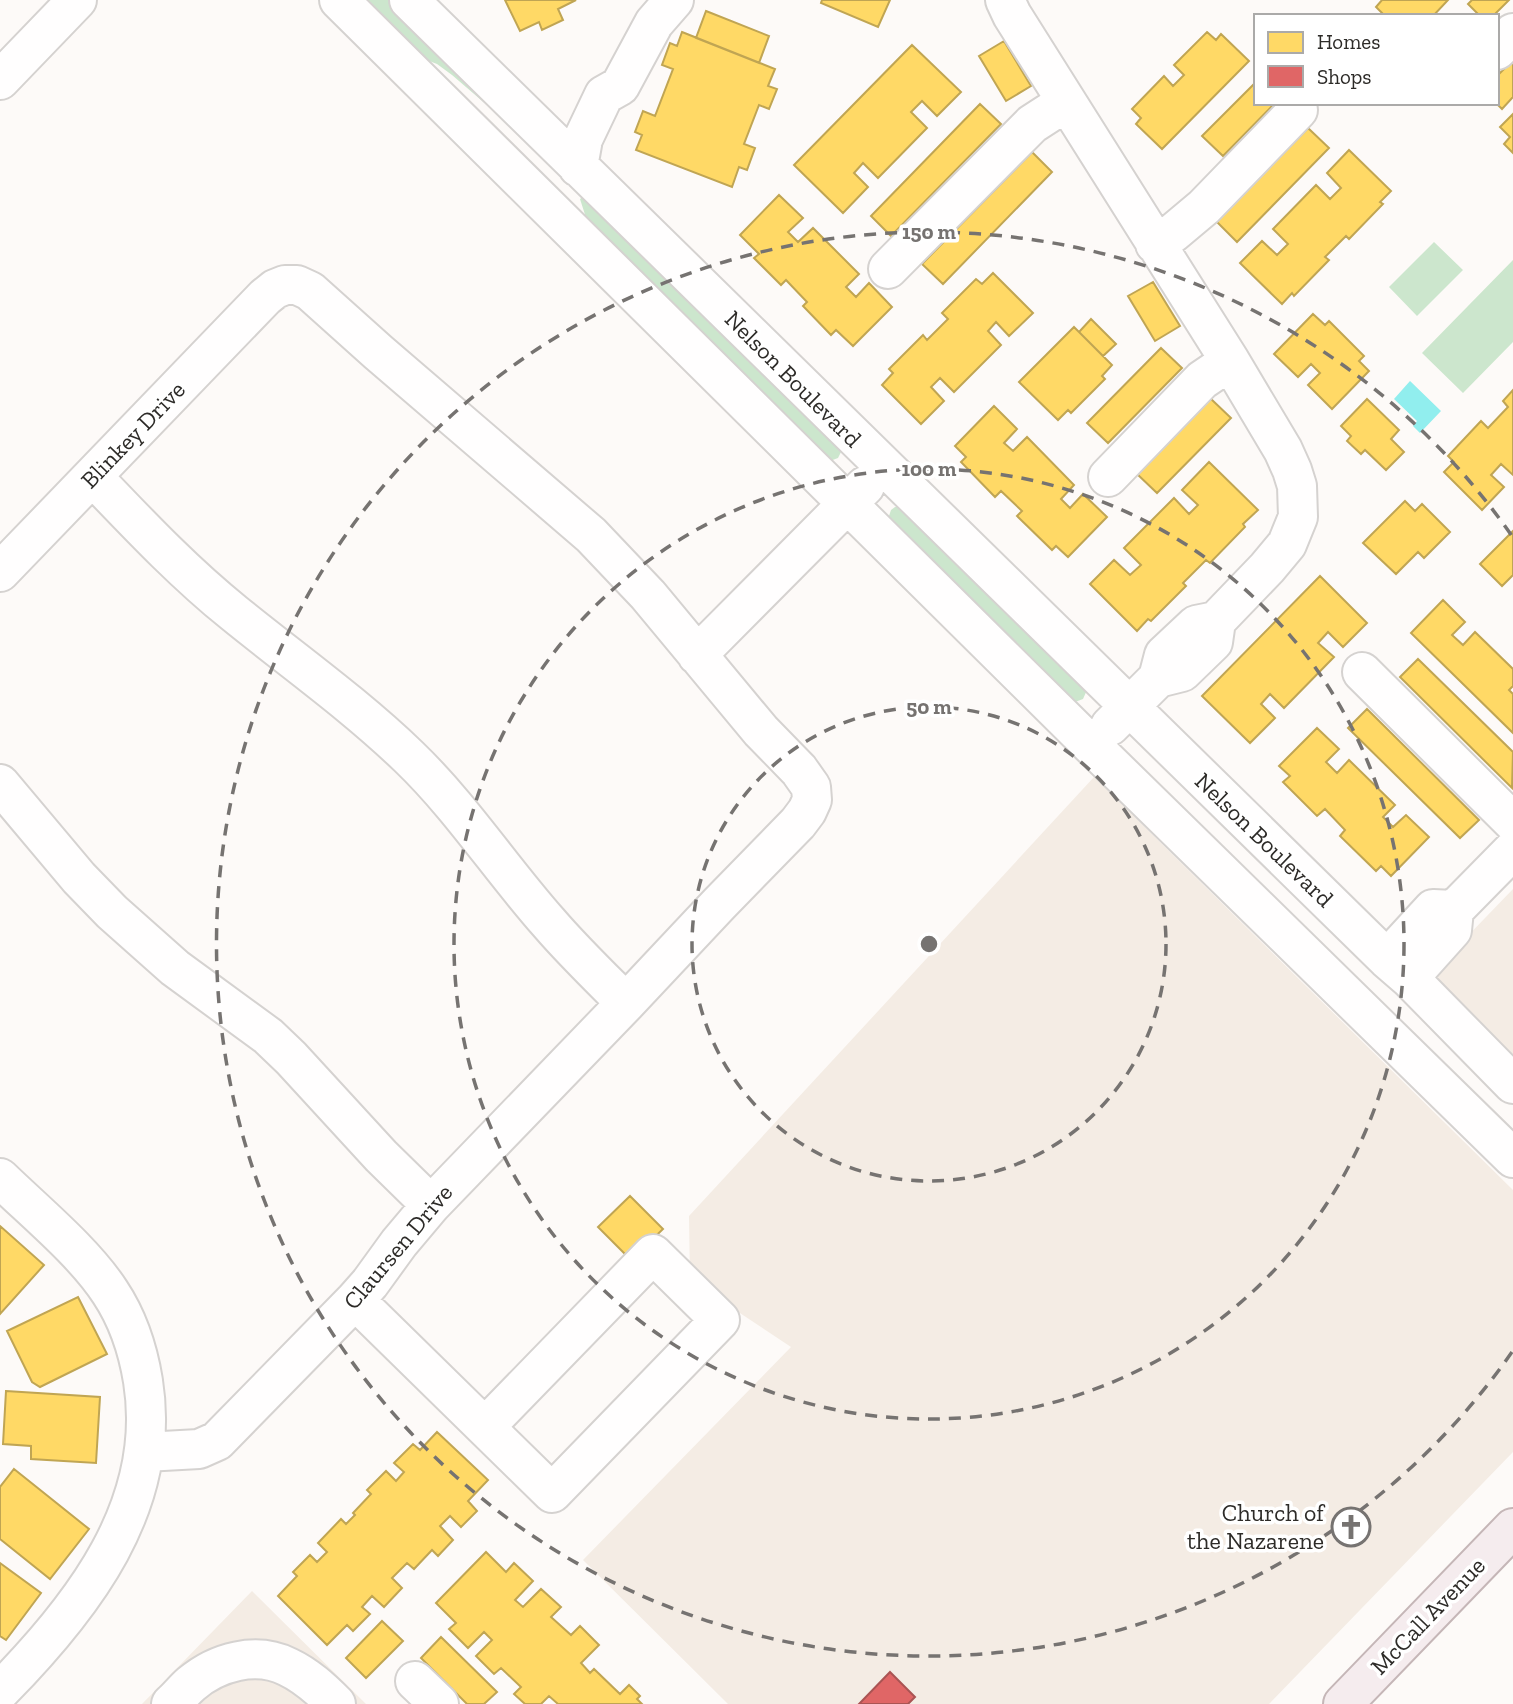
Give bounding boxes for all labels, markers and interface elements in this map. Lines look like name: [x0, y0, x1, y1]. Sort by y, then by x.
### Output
legend: [1254, 14, 1499, 105]
text: Homes: [1317, 29, 1380, 54]
text: Shops: [1317, 64, 1371, 89]
text: 150 m: [902, 219, 957, 244]
street label: Nelson Boulevard: [719, 304, 868, 453]
street label: Blinkey Drive: [74, 375, 191, 494]
text: 100 m: [902, 456, 957, 481]
text: 50 m: [906, 694, 952, 719]
street label: Nelson Boulevard: [1189, 766, 1340, 913]
centre of rings: [917, 932, 941, 956]
street label: Claursen Drive: [337, 1178, 458, 1315]
place label: Church of the Nazarene: [1187, 1498, 1326, 1555]
church icon: Church of the Nazarene: [1330, 1506, 1372, 1548]
street label: McCall Avenue: [1364, 1551, 1491, 1681]

